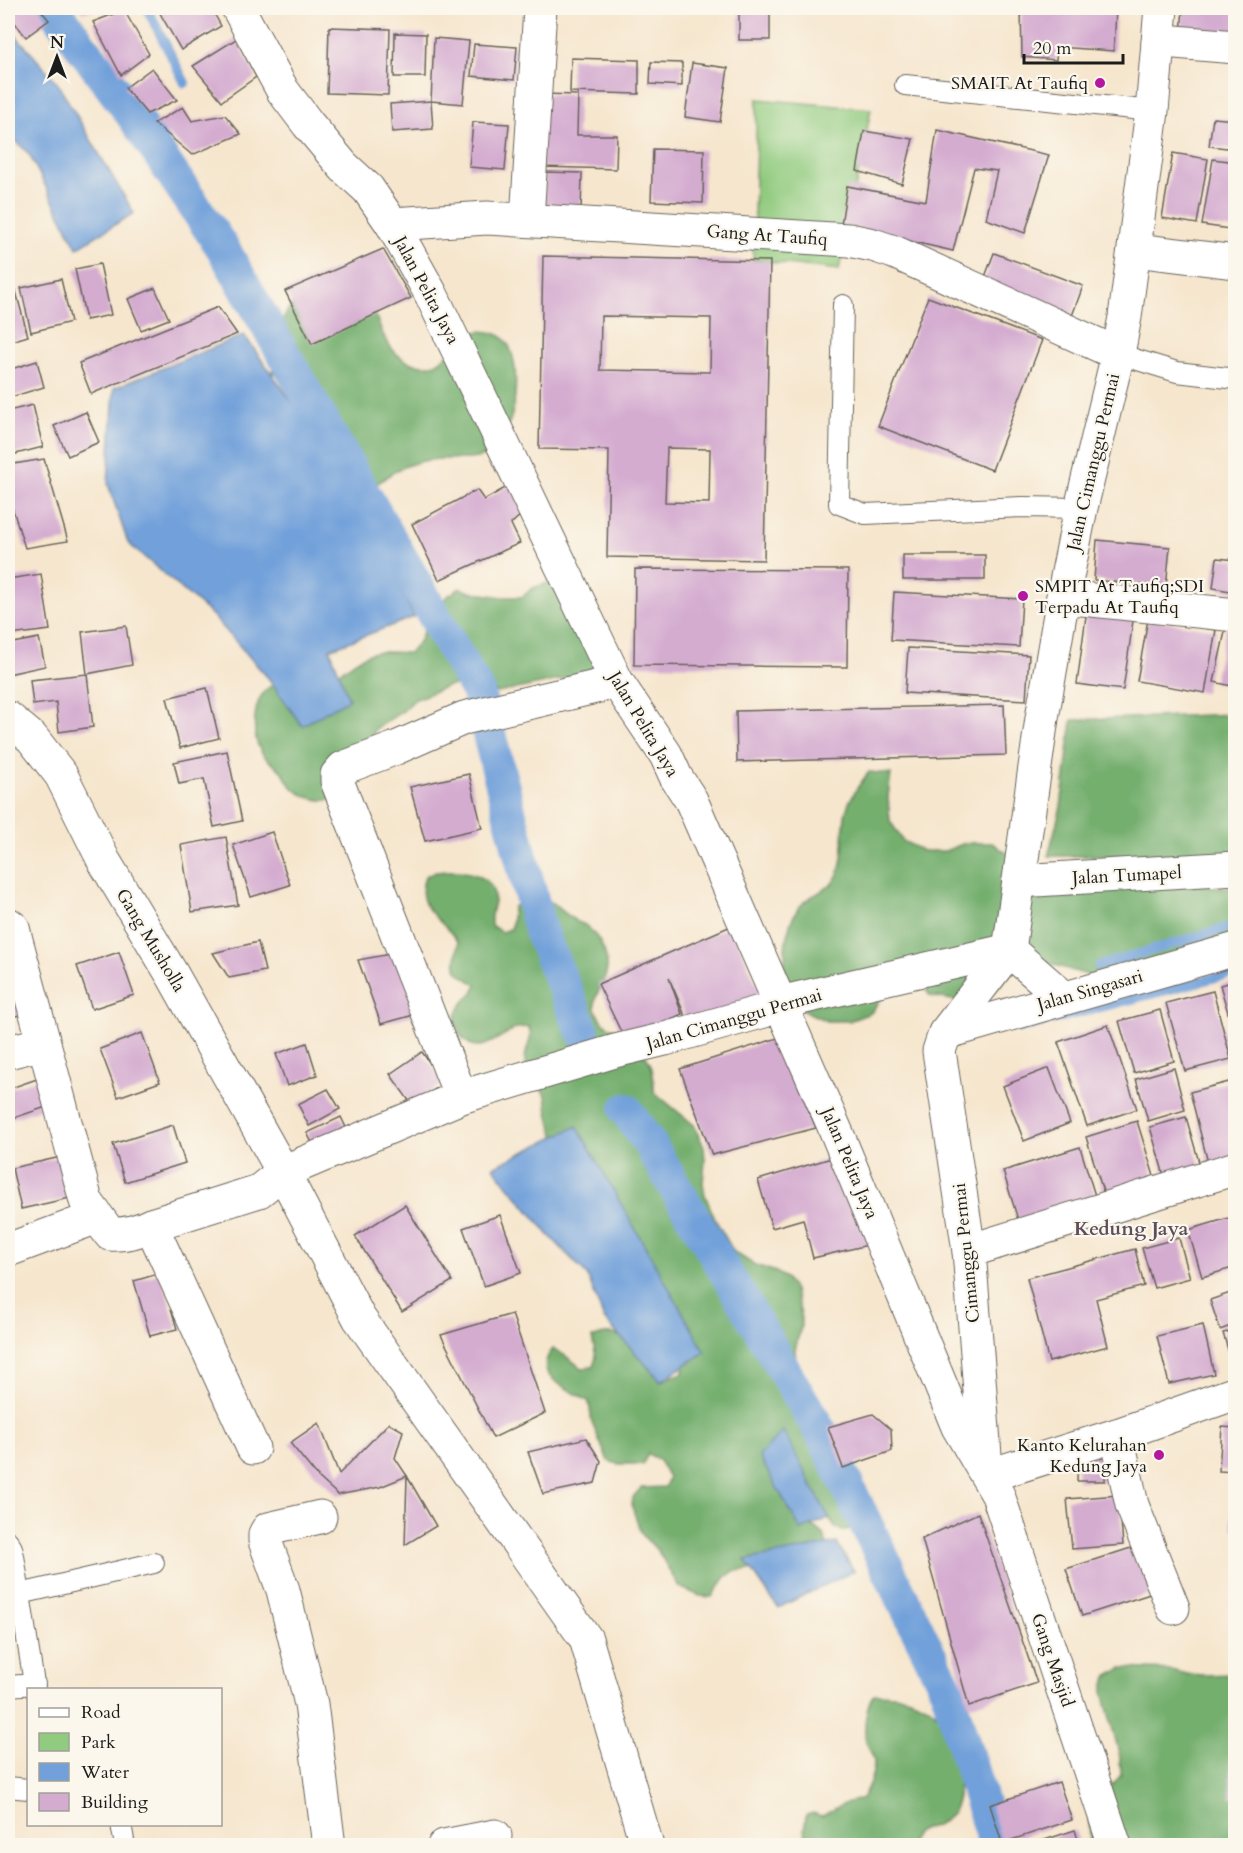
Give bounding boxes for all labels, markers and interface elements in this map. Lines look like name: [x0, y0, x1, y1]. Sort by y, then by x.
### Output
north arrow: [27, 27, 87, 87]
scale bar: [1024, 27, 1123, 65]
text: N: [50, 32, 64, 54]
text: 20 m: [1033, 36, 1072, 61]
place label: SMAIT At Taufiq: [951, 71, 1088, 96]
marker: SMAIT At Taufiq: [1093, 76, 1107, 90]
street label: Gang At Taufiq: [706, 219, 829, 252]
street label: Jalan Pelita Jaya: [386, 229, 466, 349]
street label: Jalan Cimanggu Permai: [1060, 371, 1126, 556]
place label: SMPIT At Taufiq;SDI Terpadu At Taufiq: [1035, 574, 1204, 620]
marker: SMPIT At Taufiq;SDI Terpadu At Taufiq: [1016, 589, 1030, 603]
street label: Jalan Pelita Jaya: [601, 664, 685, 782]
street label: Jalan Tumapel: [1069, 860, 1183, 891]
street label: Gang Musholla: [110, 884, 191, 997]
street label: Jalan Singasari: [1031, 963, 1146, 1018]
street label: Jalan Cimanggu Permai: [640, 982, 825, 1057]
street label: Jalan Pelita Jaya: [814, 1101, 884, 1223]
street label: Cimanggu Permai: [947, 1182, 986, 1324]
district label: Kedung Jaya: [1074, 1215, 1188, 1242]
place label: Kanto Kelurahan Kedung Jaya: [1017, 1433, 1148, 1479]
marker: Kanto Kelurahan Kedung Jaya: [1152, 1448, 1166, 1462]
street label: Gang Masjid: [1025, 1610, 1080, 1711]
legend: [27, 1688, 222, 1826]
text: Road: [81, 1700, 121, 1725]
text: Park: [81, 1730, 116, 1755]
text: Water: [80, 1760, 130, 1785]
text: Building: [81, 1790, 149, 1815]

